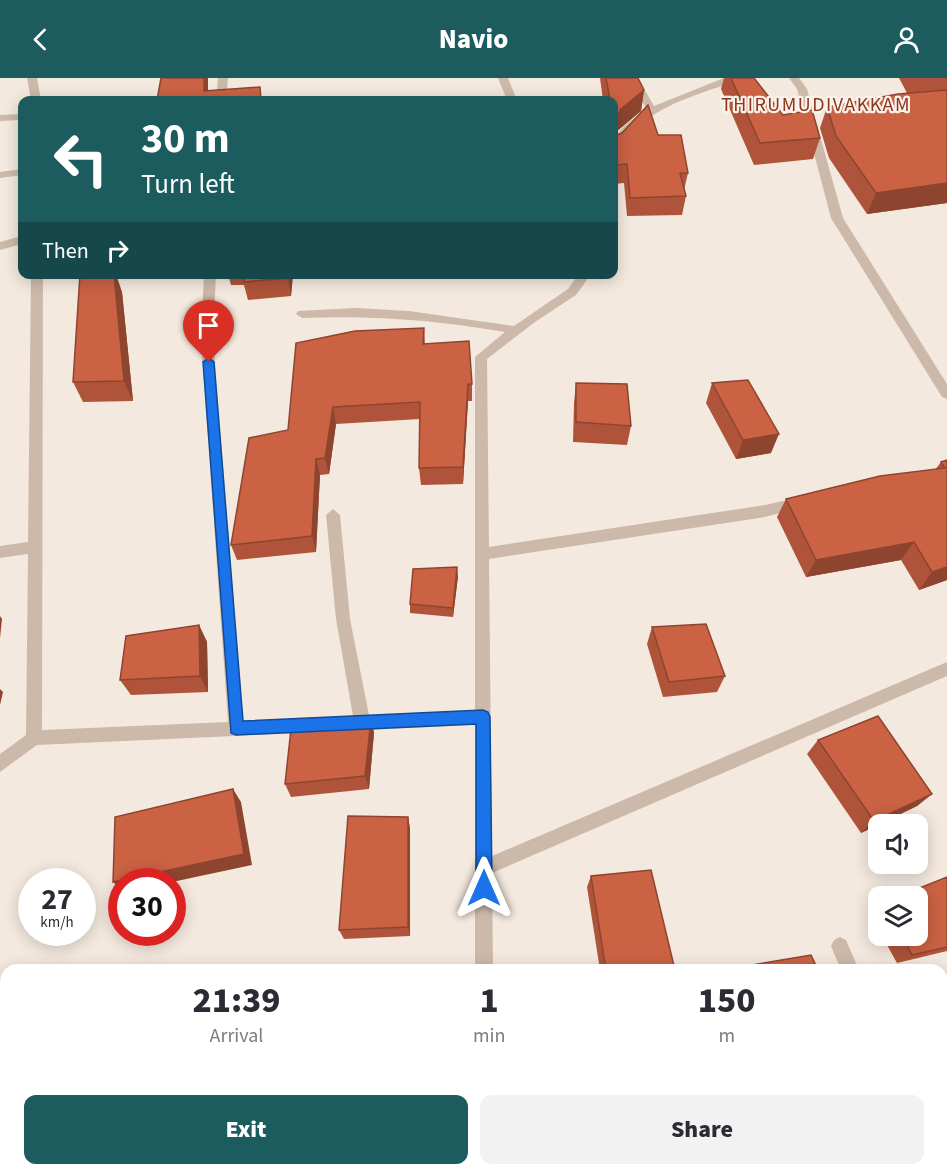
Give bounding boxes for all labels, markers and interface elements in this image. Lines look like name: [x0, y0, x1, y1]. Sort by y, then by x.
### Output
text: Navio: [439, 20, 508, 59]
icon: back: [24, 23, 57, 56]
icon: person: [890, 23, 923, 56]
district label: THIRUMUDIVAKKAM: [721, 91, 911, 119]
text: 30 m: [141, 109, 230, 169]
icon: left: [42, 120, 120, 198]
text: Turn left: [141, 165, 235, 204]
icon: right: [101, 234, 134, 267]
text: Then: [42, 235, 89, 267]
pin: [183, 300, 234, 362]
icon: arrive: [192, 309, 225, 342]
map controls: [868, 814, 928, 946]
button: sound: [868, 814, 928, 874]
position arrow: [452, 856, 516, 920]
speed limit sign: 30: [108, 868, 186, 946]
text: 27: [41, 878, 73, 921]
button: layers: [868, 886, 928, 946]
text: km/h: [40, 912, 74, 933]
text: 21:39: [192, 975, 281, 1026]
text: 1: [480, 975, 499, 1026]
text: 150: [698, 975, 756, 1026]
text: Arrival: [210, 1022, 263, 1050]
text: min: [473, 1022, 505, 1050]
text: m: [718, 1022, 735, 1050]
button: Exit: [24, 1095, 468, 1164]
button: Share: [480, 1095, 924, 1164]

